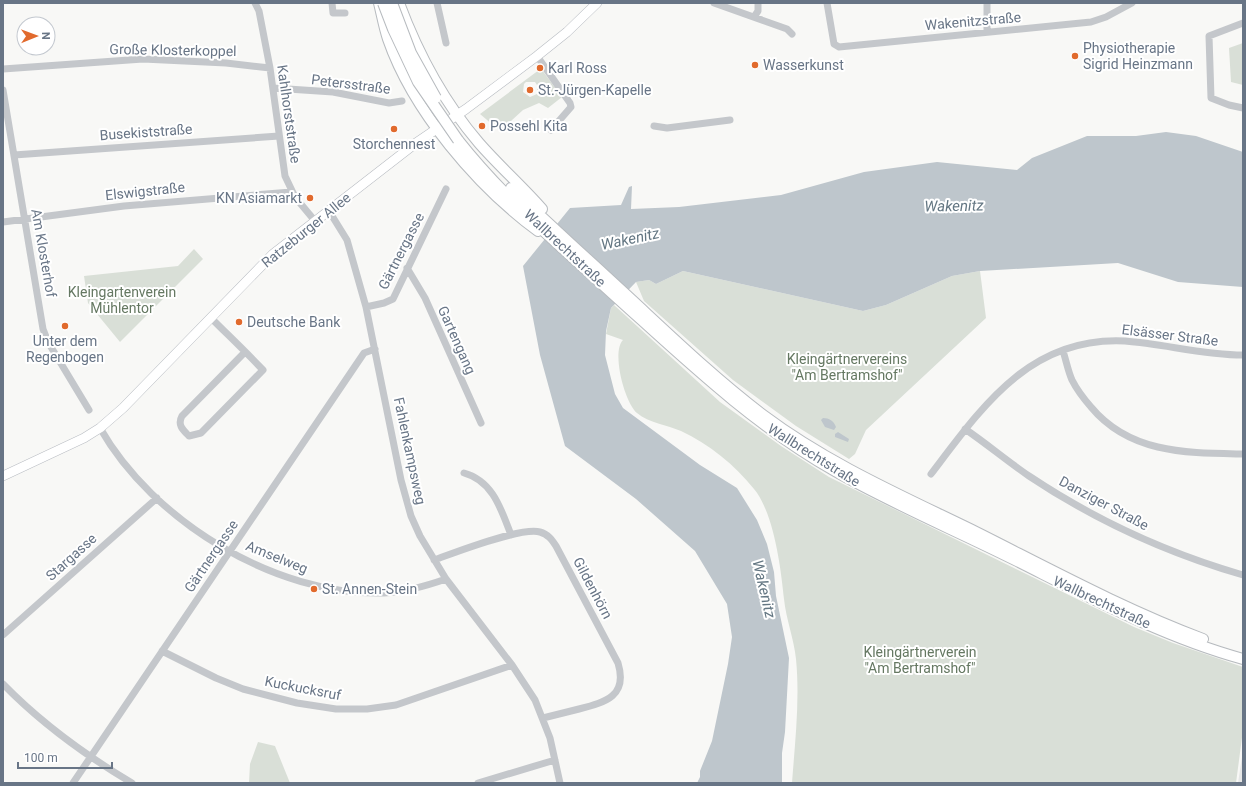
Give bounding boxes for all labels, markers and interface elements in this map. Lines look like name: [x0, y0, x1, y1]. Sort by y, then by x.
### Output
street label: Wakenitzstraße: [924, 9, 1022, 33]
north arrow: [16, 16, 56, 56]
text: N: [39, 32, 52, 40]
place label: Physiotherapie Sigrid Heinzmann: [1083, 40, 1193, 72]
street label: Große Klosterkoppel: [109, 41, 237, 59]
marker: Physiotherapie Sigrid Heinzmann: [1070, 51, 1080, 61]
place label: Wasserkunst: [763, 57, 844, 73]
place label: Karl Ross: [548, 60, 607, 76]
marker: Wasserkunst: [750, 60, 760, 70]
marker: Karl Ross: [535, 63, 545, 73]
street label: Kahlhorststraße: [274, 64, 304, 164]
street label: Petersstraße: [310, 71, 392, 97]
place label: St.-Jürgen-Kapelle: [538, 82, 651, 98]
marker: St.-Jürgen-Kapelle: [525, 85, 535, 95]
place label: Possehl Kita: [490, 118, 568, 134]
street label: Busekiststraße: [99, 121, 193, 143]
marker: Possehl Kita: [477, 121, 487, 131]
marker: Storchennest: [389, 124, 399, 134]
place label: Storchennest: [353, 136, 436, 152]
street label: Elswigstraße: [104, 179, 186, 203]
street label: Ratzeburger Allee: [258, 189, 354, 271]
place label: KN Asiamarkt: [216, 190, 302, 206]
marker: KN Asiamarkt: [305, 193, 315, 203]
water label: Wakenitz: [924, 196, 984, 216]
street label: Wallbrechtstraße: [521, 206, 609, 290]
street label: Am Klosterhof: [28, 207, 60, 299]
street label: Gärtnergasse: [375, 210, 427, 292]
water label: Wakenitz: [599, 224, 662, 254]
park label: Kleingartenverein Mühlentor: [68, 284, 176, 316]
street label: Gartengang: [435, 303, 479, 377]
place label: Deutsche Bank: [247, 314, 341, 330]
marker: Deutsche Bank: [234, 317, 244, 327]
marker: Unter dem Regenbogen: [60, 321, 70, 331]
street label: Elsässer Straße: [1121, 321, 1219, 349]
place label: Unter dem Regenbogen: [26, 333, 104, 365]
park label: Kleingärtnervereins "Am Bertramshof": [787, 351, 907, 383]
street label: Fahlenkampsweg: [391, 396, 429, 506]
street label: Wallbrechtstraße: [765, 420, 863, 490]
street label: Danziger Straße: [1056, 473, 1152, 533]
street label: Gärtnergasse: [181, 517, 241, 595]
street label: Stargasse: [42, 530, 100, 584]
street label: Amselweg: [244, 537, 310, 577]
street label: Gildenhörn: [570, 554, 616, 622]
water label: Wakenitz: [749, 558, 780, 621]
street label: Wallbrechtstraße: [1051, 572, 1153, 632]
place label: St. Annen-Stein: [322, 581, 417, 597]
marker: St. Annen-Stein: [309, 584, 319, 594]
park label: Kleingärtnerverein "Am Bertramshof": [863, 644, 977, 676]
street label: Kuckucksruf: [263, 673, 343, 703]
scale bar: [18, 744, 112, 770]
text: 100 m: [24, 751, 58, 765]

